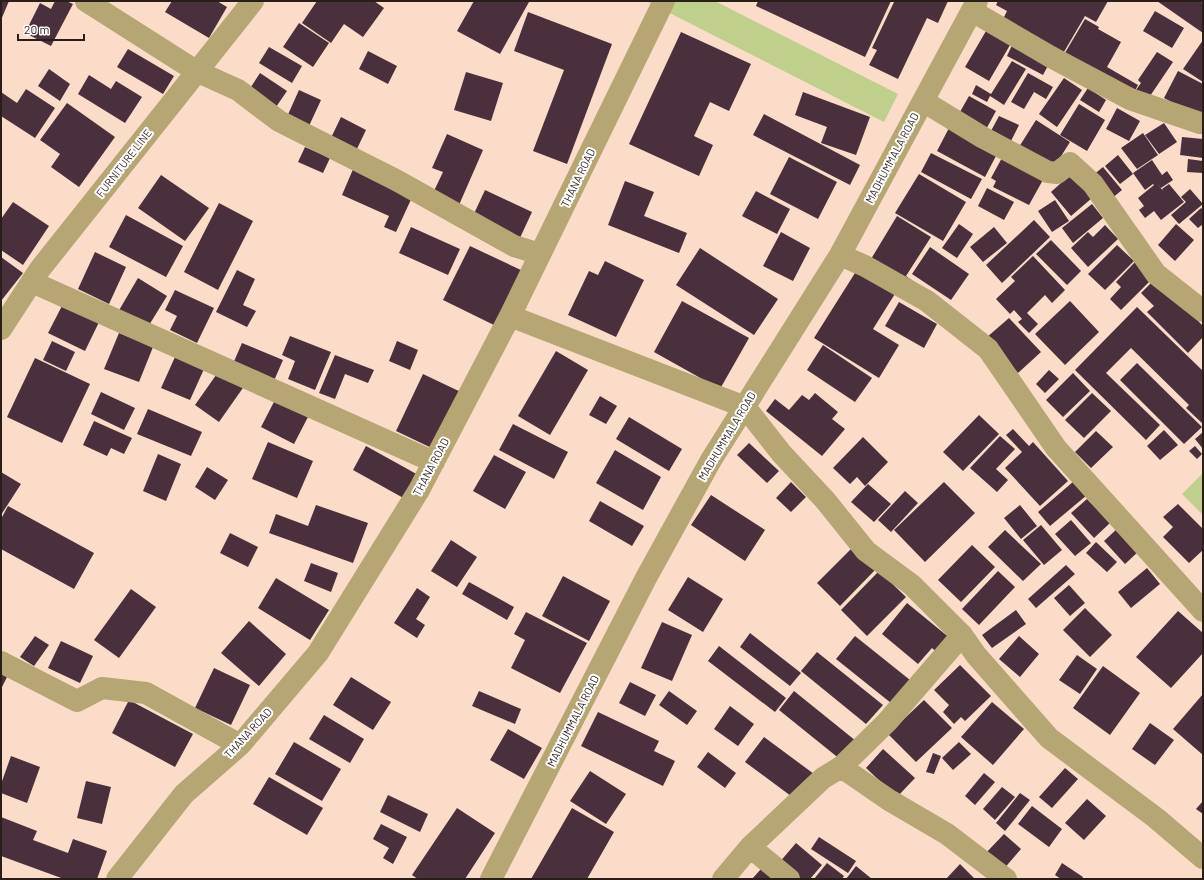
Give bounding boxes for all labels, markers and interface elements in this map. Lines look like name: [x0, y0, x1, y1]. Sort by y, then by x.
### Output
scale bar: [18, 16, 84, 42]
text: 20 m: [24, 22, 50, 36]
street label: MADHUMMALA ROAD: [862, 110, 921, 205]
street label: FURNITURE LINE: [93, 126, 154, 199]
street label: THANA ROAD: [558, 146, 597, 209]
street label: MADHUMMALA ROAD: [695, 389, 758, 482]
street label: THANA ROAD: [410, 435, 451, 498]
street label: MADHUMMALA ROAD: [544, 673, 601, 769]
street label: THANA ROAD: [221, 705, 274, 760]

